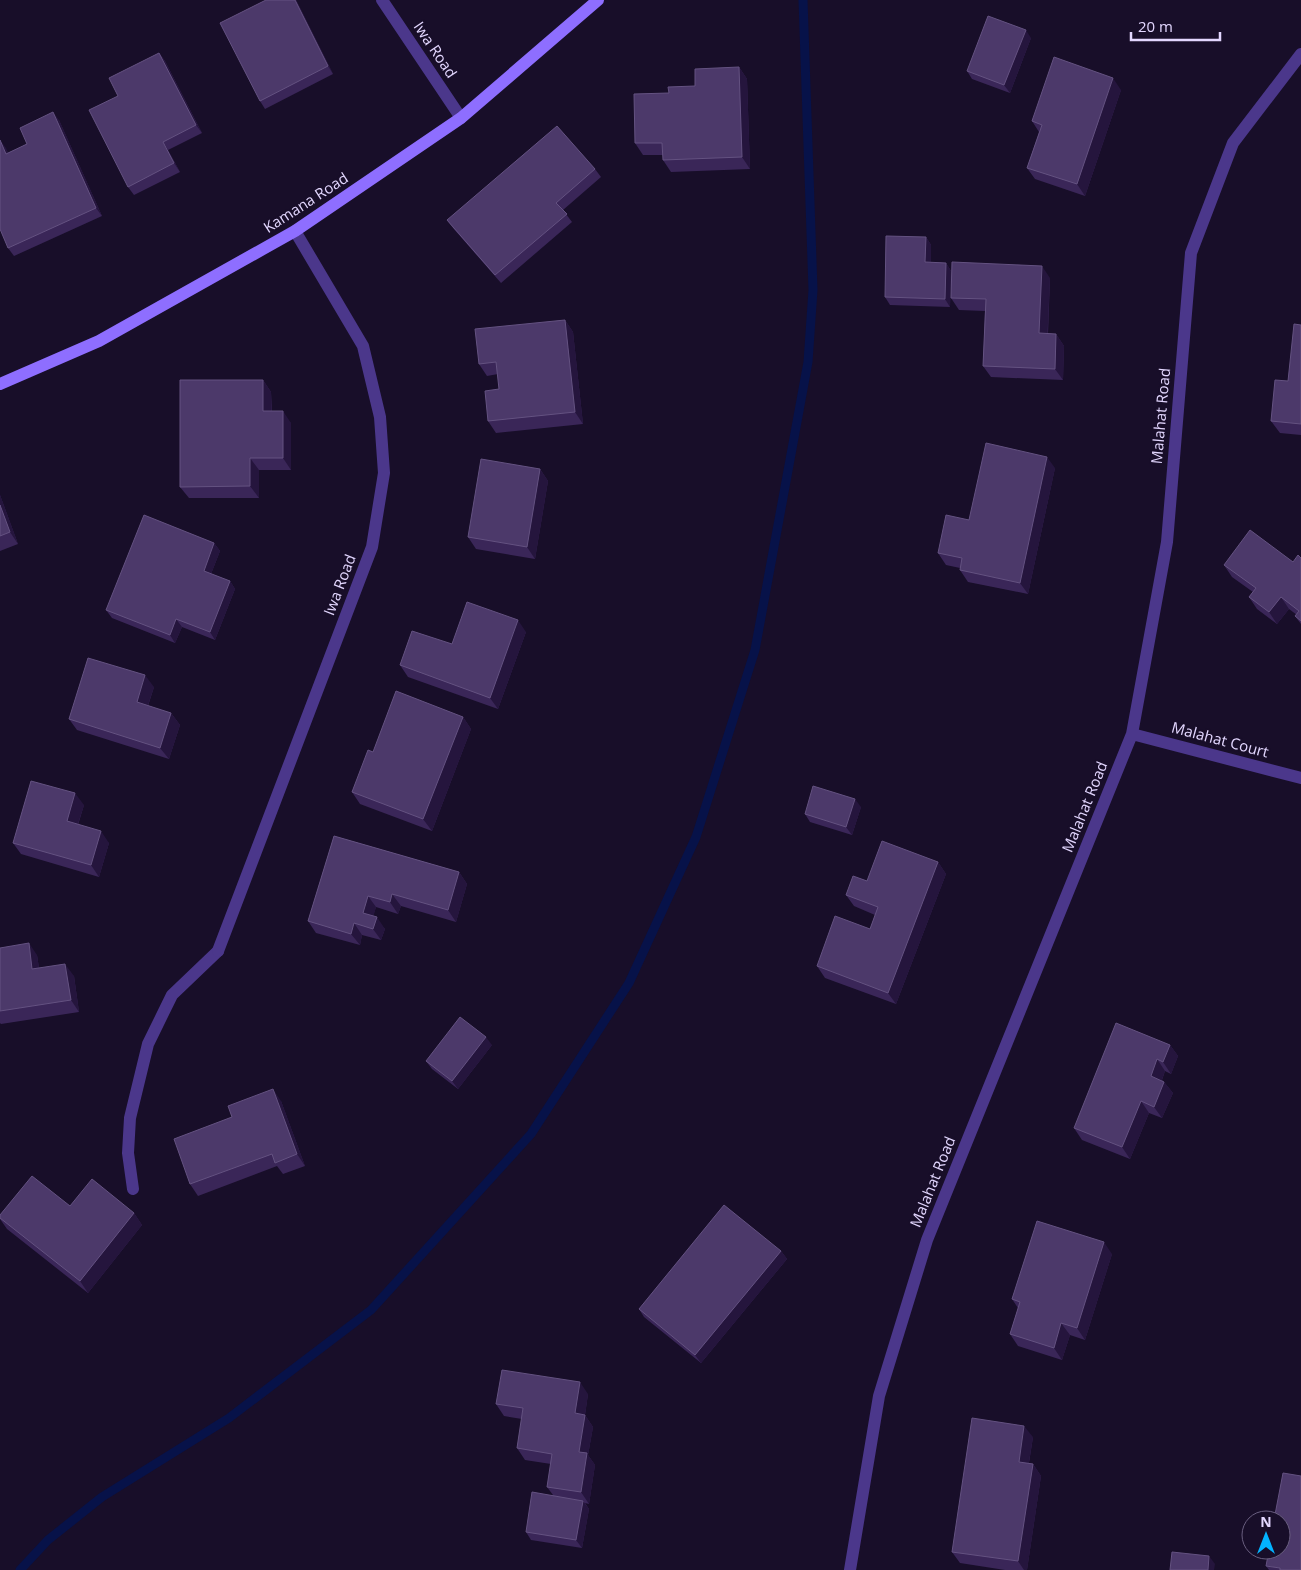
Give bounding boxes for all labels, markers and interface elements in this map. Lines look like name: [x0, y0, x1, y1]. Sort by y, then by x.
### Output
scale bar: [1131, 10, 1220, 42]
text: 20 m: [1138, 16, 1173, 36]
street label: Iwa Road: [410, 17, 462, 81]
street label: Kamana Road: [259, 167, 352, 237]
street label: Malahat Road: [1146, 367, 1174, 465]
street label: Iwa Road: [318, 551, 360, 618]
street label: Malahat Court: [1169, 716, 1271, 762]
street label: Malahat Road: [1057, 758, 1111, 855]
street label: Malahat Road: [905, 1133, 959, 1230]
north arrow: [1241, 1510, 1291, 1560]
text: N: [1260, 1512, 1272, 1531]

